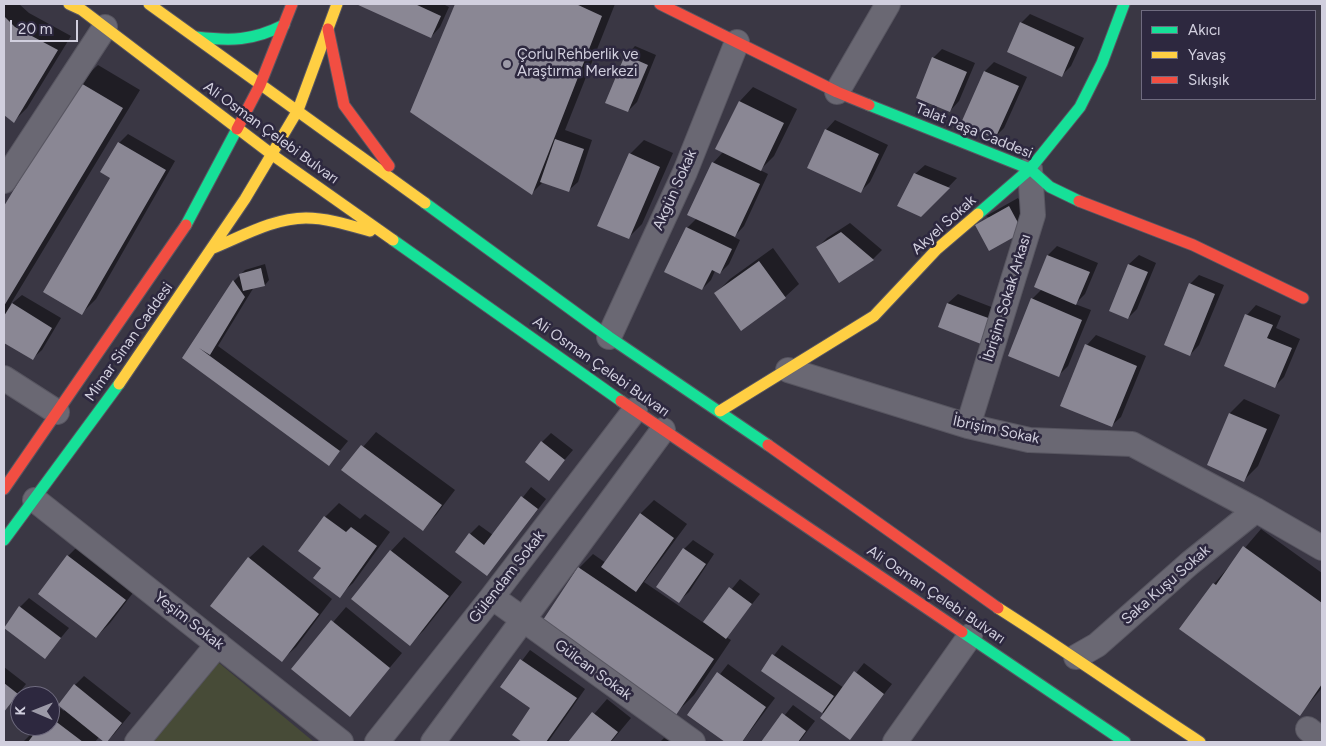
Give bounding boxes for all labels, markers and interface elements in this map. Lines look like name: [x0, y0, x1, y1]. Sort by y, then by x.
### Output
scale bar: [12, 10, 80, 42]
legend: [1141, 10, 1316, 100]
text: 20 m: [18, 20, 52, 38]
text: Akıcı: [1188, 21, 1221, 39]
place label: Çorlu Rehberlik ve Araştırma Merkezi: [517, 46, 639, 81]
text: Yavaş: [1188, 46, 1226, 64]
marker: Çorlu Rehberlik ve Araştırma Merkezi: [501, 58, 513, 70]
text: Sıkışık: [1188, 71, 1229, 89]
street label: Ali Osman Çelebi Bulvarı: [200, 78, 342, 188]
street label: Talat Paşa Caddesi: [913, 99, 1035, 163]
street label: Akgün Sokak: [649, 147, 701, 233]
street label: Akyel Sokak: [908, 191, 980, 259]
street label: İbrişim Sokak Arkası: [979, 232, 1035, 364]
street label: Mimar Sinan Caddesi: [81, 279, 177, 405]
street label: Ali Osman Çelebi Bulvarı: [529, 313, 673, 421]
street label: İbrişim Sokak: [951, 412, 1041, 448]
street label: Gülendam Sokak: [465, 527, 549, 627]
street label: Ali Osman Çelebi Bulvarı: [863, 542, 1009, 648]
street label: Saka Kuşu Sokak: [1118, 542, 1214, 628]
street label: Yeşim Sokak: [151, 588, 227, 654]
street label: Gülcan Sokak: [551, 636, 635, 704]
north arrow: [10, 686, 60, 736]
text: K: [12, 706, 29, 716]

